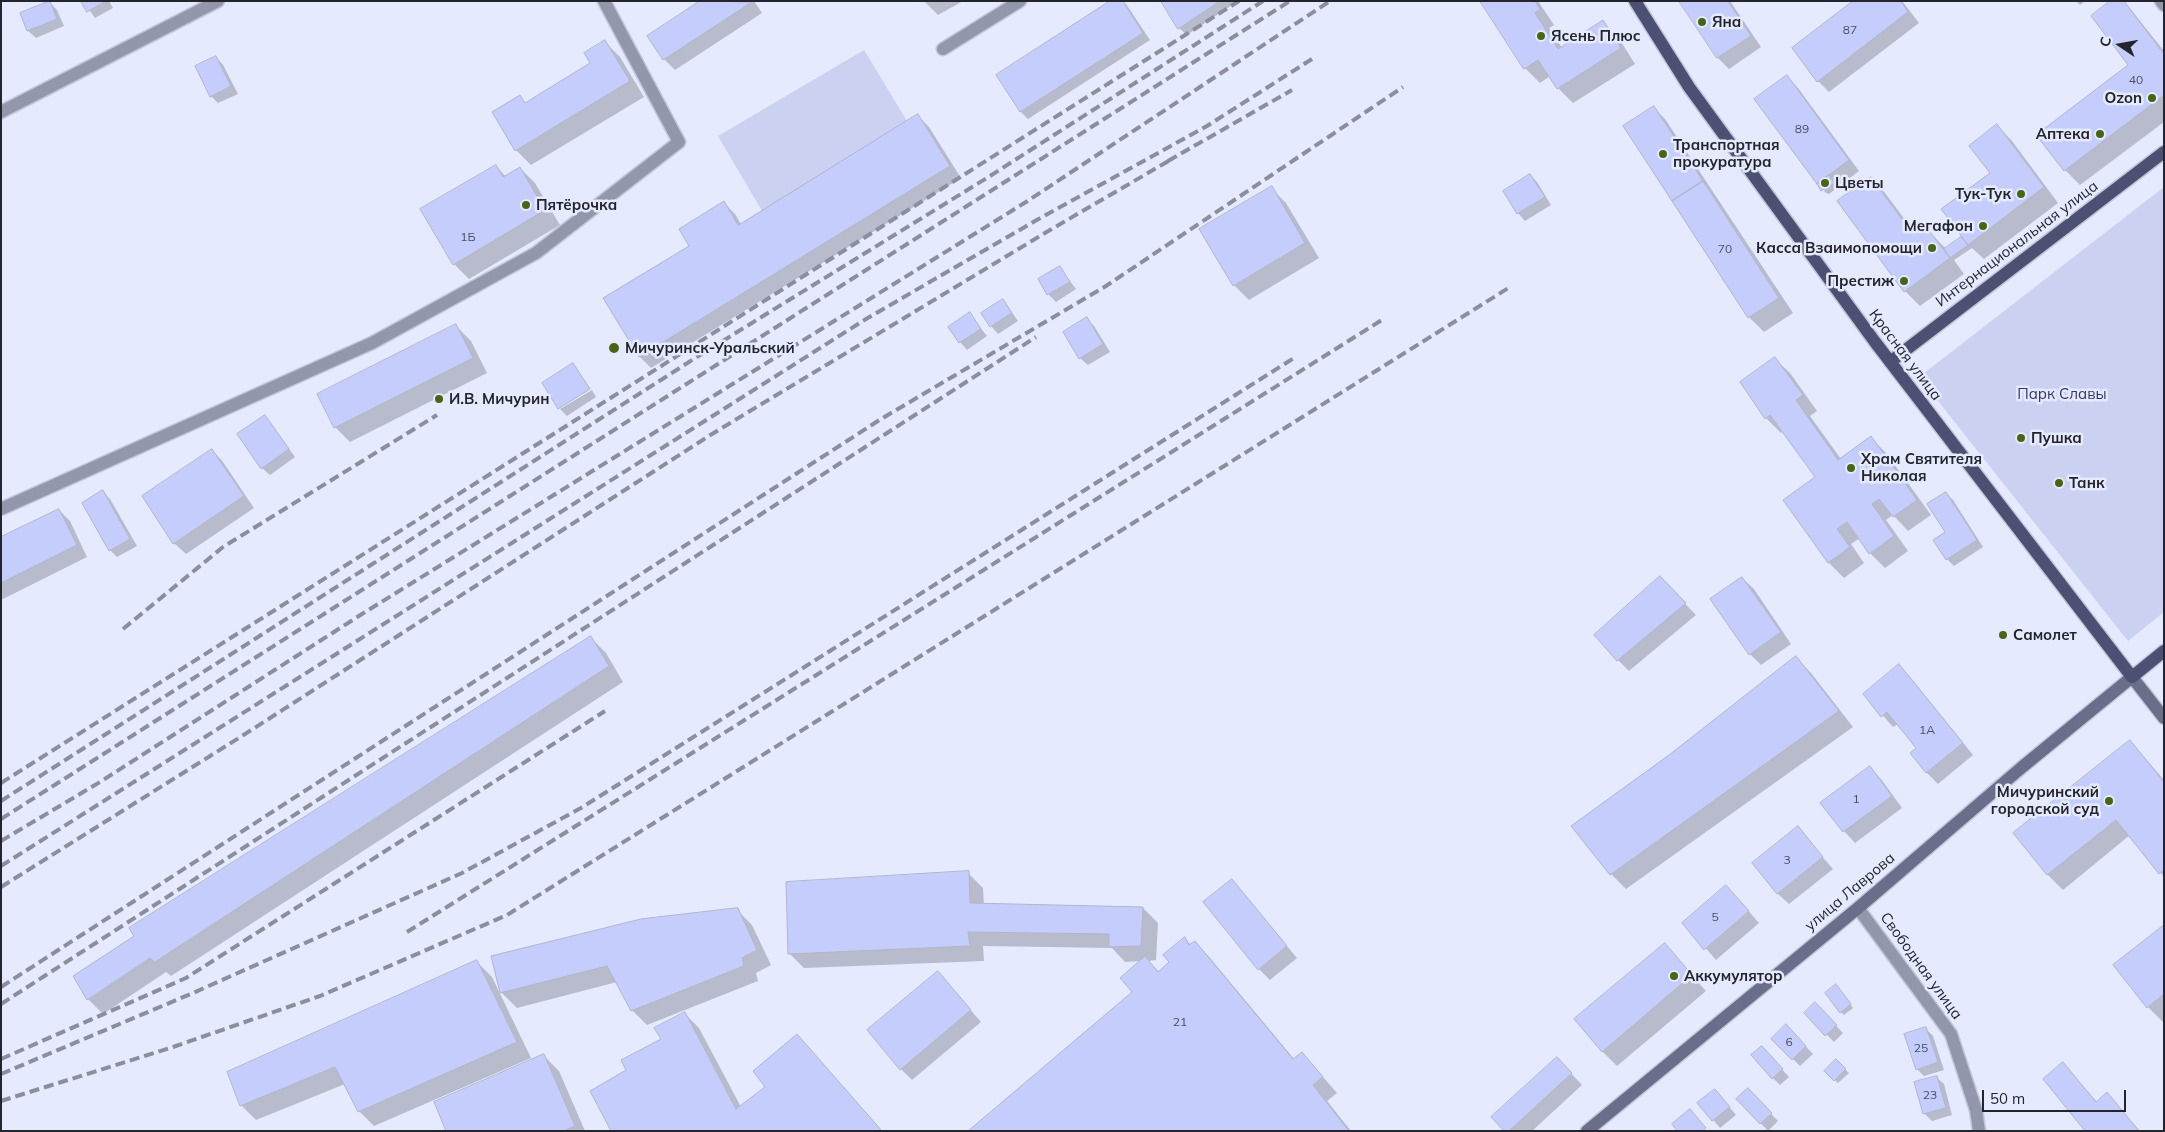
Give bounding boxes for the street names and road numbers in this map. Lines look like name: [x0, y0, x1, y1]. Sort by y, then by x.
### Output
street label: Интернациональная улица: [1932, 177, 2102, 311]
street label: Красная улица: [1865, 306, 1945, 404]
street label: улица Лаврова: [1801, 849, 1899, 935]
street label: Свободная улица: [1876, 909, 1966, 1023]

